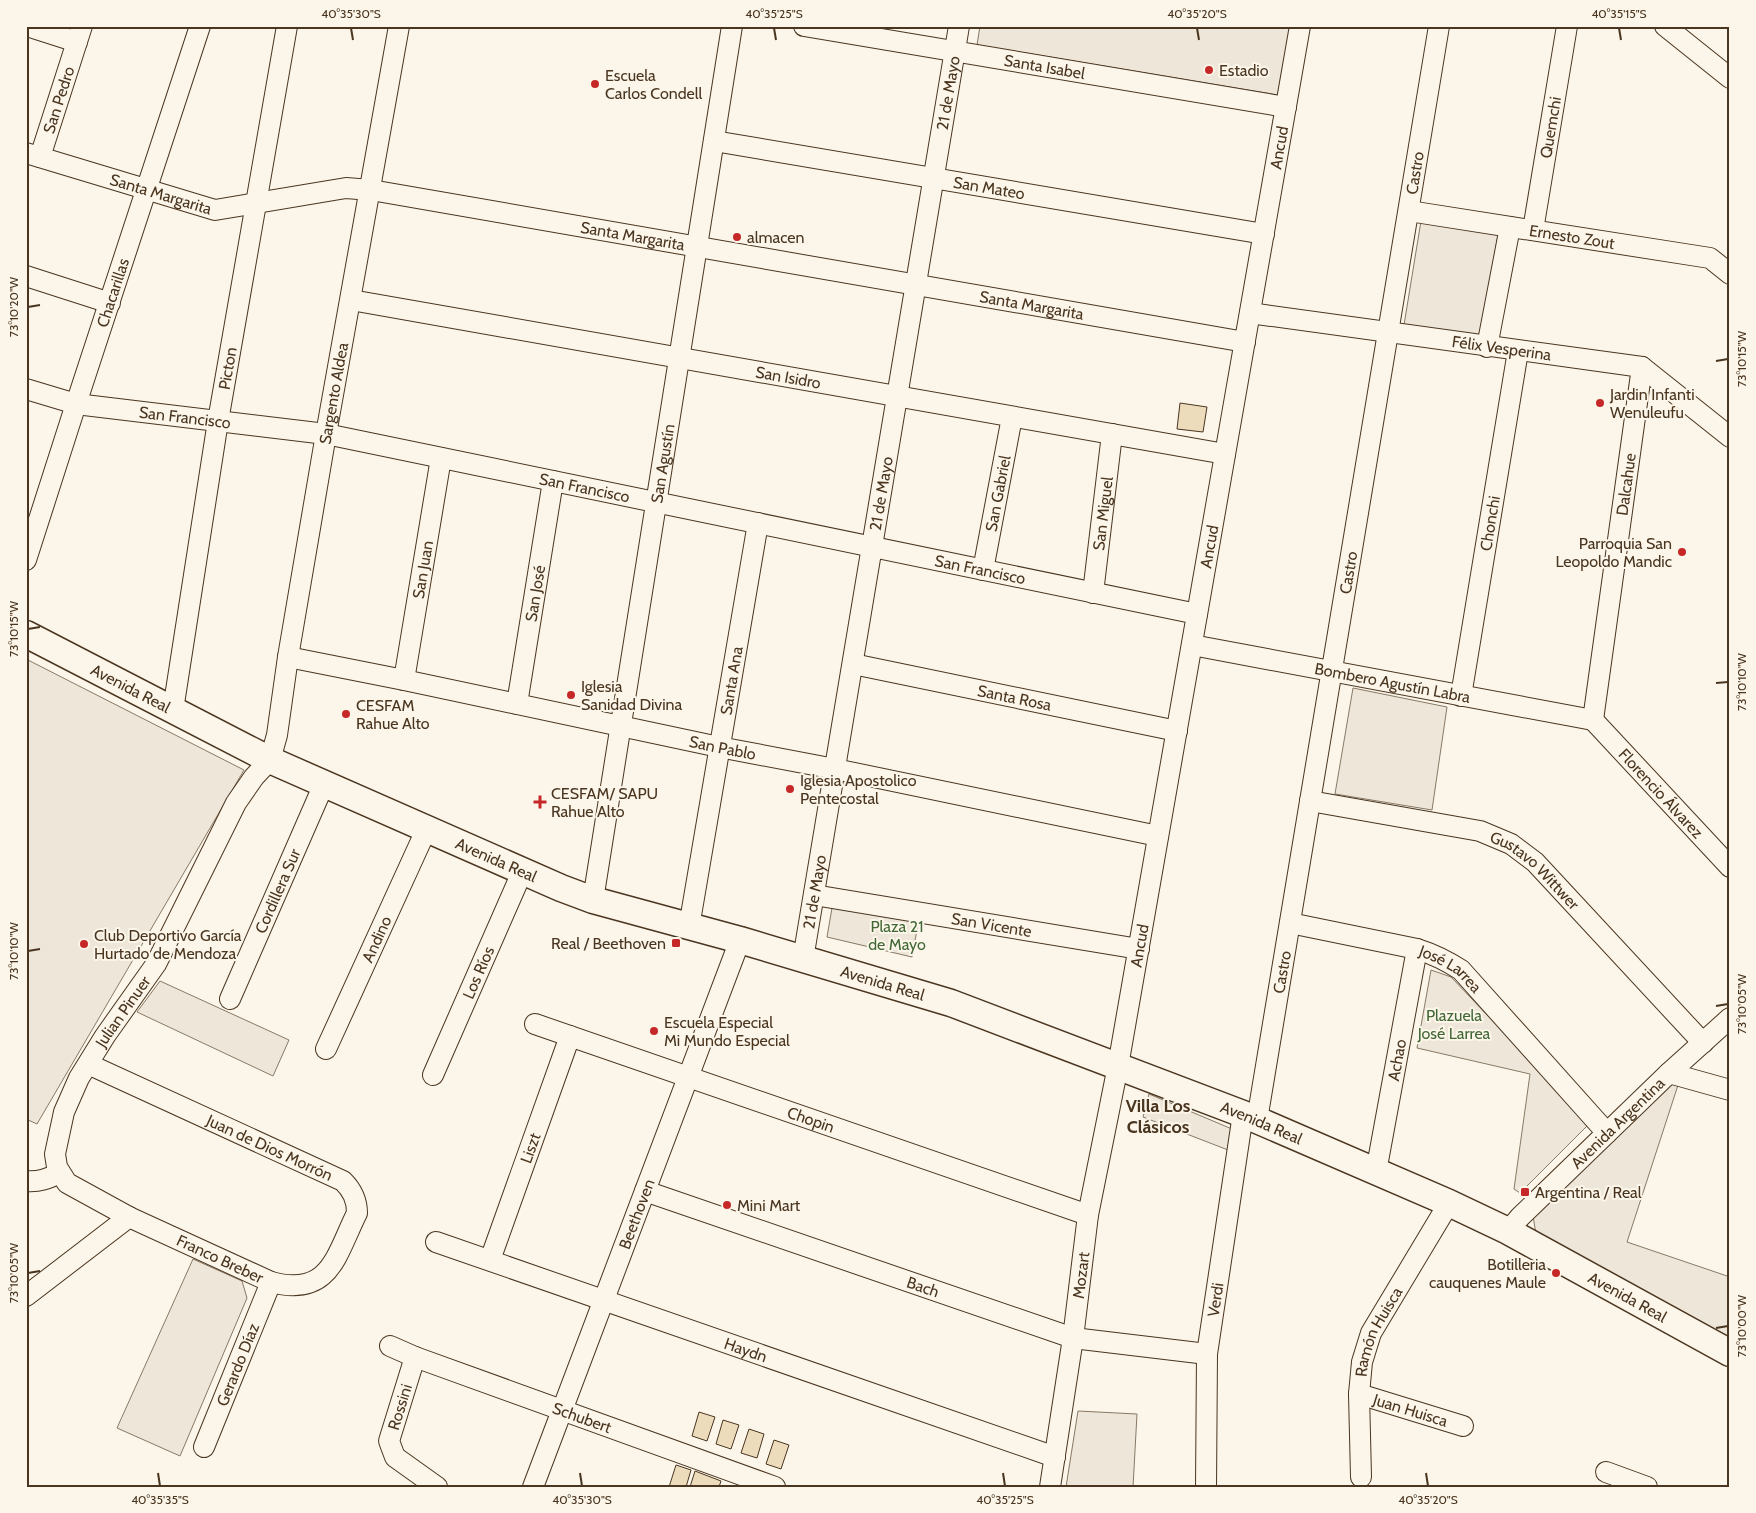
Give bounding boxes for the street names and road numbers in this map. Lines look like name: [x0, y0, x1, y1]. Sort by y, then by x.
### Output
street label: Santa Isabel: [1003, 50, 1087, 83]
street label: 21 de Mayo: [932, 54, 963, 132]
street label: San Pedro: [39, 64, 78, 136]
street label: Quemchi: [1536, 95, 1565, 160]
street label: Ancud: [1266, 125, 1292, 171]
street label: Castro: [1402, 150, 1427, 196]
street label: Santa Margarita: [108, 169, 214, 218]
street label: San Mateo: [952, 172, 1027, 203]
street label: Santa Margarita: [579, 217, 687, 254]
street label: Ernesto Zout: [1528, 220, 1617, 253]
street label: Chacarillas: [92, 255, 133, 330]
street label: Santa Margarita: [978, 287, 1086, 323]
street label: Félix Vesperina: [1451, 331, 1553, 364]
street label: Sargento Aldea: [315, 341, 352, 446]
street label: Picton: [214, 346, 240, 391]
street label: San Isidro: [754, 362, 823, 392]
street label: San Francisco: [138, 402, 232, 432]
street label: San Agustín: [647, 422, 678, 505]
street label: Dalcahue: [1612, 452, 1639, 517]
street label: San Gabriel: [981, 453, 1014, 533]
street label: 21 de Mayo: [865, 455, 896, 532]
street label: San Francisco: [538, 469, 632, 506]
street label: San Miguel: [1089, 475, 1116, 552]
street label: Chonchi: [1476, 494, 1503, 552]
street label: Ancud: [1196, 524, 1222, 570]
street label: San Juan: [408, 539, 437, 600]
street label: Castro: [1335, 549, 1361, 595]
street label: San Francisco: [933, 551, 1027, 588]
street label: San José: [521, 564, 549, 623]
street label: Santa Ana: [716, 645, 746, 716]
street label: Bombero Agustín Labra: [1313, 659, 1472, 706]
street label: Avenida Real: [88, 660, 174, 717]
street label: Santa Rosa: [976, 681, 1054, 714]
street label: San Pablo: [688, 731, 758, 763]
street label: Florencio Álvarez: [1615, 744, 1708, 842]
street label: Gustavo Wittwer: [1487, 827, 1584, 914]
street label: Avenida Real: [453, 833, 540, 886]
street label: Cordillera Sur: [250, 845, 304, 936]
street label: 21 de Mayo: [799, 853, 830, 930]
street label: San Vicente: [950, 908, 1033, 941]
street label: Andino: [357, 913, 395, 965]
street label: Ancud: [1126, 923, 1152, 968]
street label: José Larrea: [1416, 941, 1486, 997]
street label: Los Ríos: [458, 943, 498, 1002]
street label: Castro: [1269, 949, 1295, 995]
street label: Avenida Real: [838, 961, 927, 1004]
street label: Julian Pinuer: [91, 971, 155, 1051]
street label: Achao: [1383, 1037, 1410, 1082]
street label: Avenida Argentina: [1567, 1073, 1669, 1172]
street label: Avenida Real: [1218, 1097, 1306, 1148]
street label: Chopin: [785, 1102, 837, 1136]
street label: Juan de Dios Morrón: [203, 1110, 336, 1185]
street label: Liszt: [516, 1130, 544, 1166]
street label: Beethoven: [614, 1176, 658, 1252]
street label: Franco Breber: [174, 1231, 267, 1288]
street label: Mozart: [1068, 1250, 1093, 1300]
street label: Avenida Real: [1585, 1268, 1671, 1326]
street label: Bach: [904, 1272, 942, 1301]
street label: Verdi: [1203, 1281, 1227, 1318]
street label: Ramón Huisca: [1351, 1283, 1406, 1378]
street label: Gerardo Díaz: [212, 1320, 263, 1409]
street label: Haydn: [722, 1333, 770, 1366]
street label: Rossini: [384, 1382, 416, 1432]
street label: Juan Huisca: [1370, 1389, 1451, 1430]
street label: Schubert: [550, 1398, 615, 1437]

